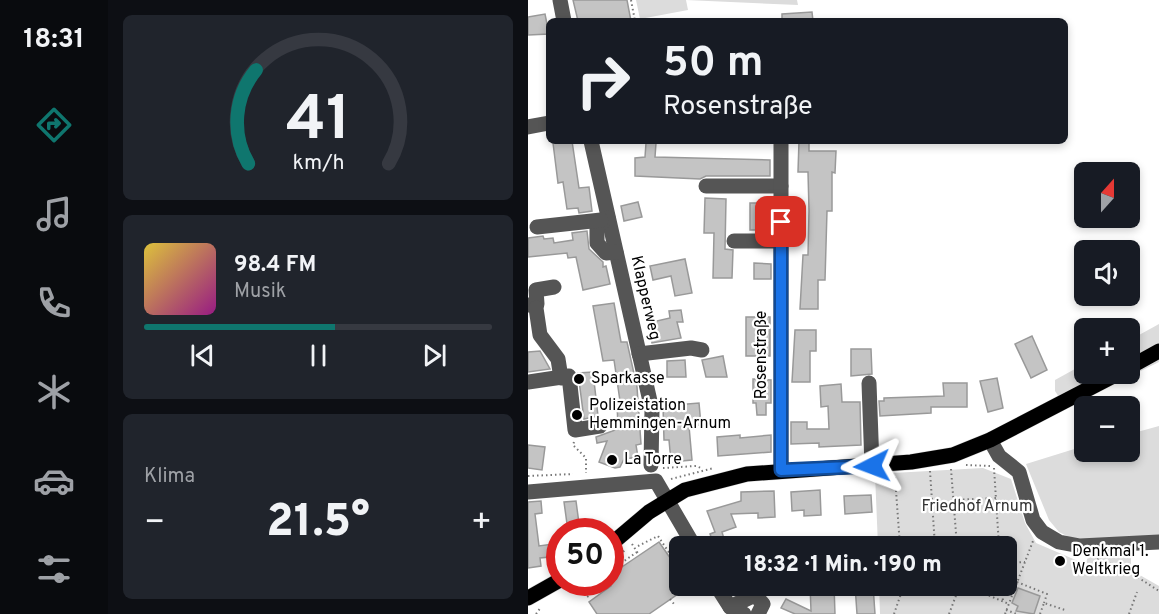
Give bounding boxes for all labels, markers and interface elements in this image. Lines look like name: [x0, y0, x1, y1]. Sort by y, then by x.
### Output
text: 18:31: [23, 23, 85, 57]
text: 50 m: [663, 38, 764, 91]
icon: right: [564, 42, 642, 120]
text: 41: [285, 84, 351, 163]
text: Rosenstraße: [663, 90, 813, 124]
icon: directions: [33, 104, 75, 146]
text: km/h: [292, 151, 344, 178]
north arrow: [1074, 162, 1140, 228]
map controls: [1074, 162, 1140, 462]
icon: music: [33, 193, 75, 235]
pin: [755, 196, 806, 247]
icon: arrive: [764, 205, 797, 238]
button: sound: [1074, 240, 1140, 306]
text: 98.4 FM: [234, 252, 316, 279]
street label: Klapperweg: [626, 254, 664, 342]
text: Musik: [234, 279, 286, 305]
icon: phone: [33, 282, 75, 324]
street label: Rosenstraße: [752, 311, 772, 399]
button: +: [1074, 318, 1140, 384]
icon: previous: [186, 339, 219, 372]
icon: pause: [302, 339, 335, 372]
icon: next: [418, 339, 451, 372]
place label: Sparkasse: [591, 369, 665, 389]
icon: climate: [33, 371, 75, 413]
marker: Sparkasse: [572, 372, 586, 386]
place label: Polizeistation Hemmingen-Arnum: [589, 396, 731, 434]
button: −: [1074, 396, 1140, 462]
marker: Polizeistation Hemmingen-Arnum: [570, 408, 584, 422]
position arrow: [840, 434, 904, 498]
place label: La Torre: [624, 450, 682, 470]
marker: La Torre: [605, 453, 619, 467]
icon: car: [33, 460, 75, 502]
text: Klima: [144, 464, 195, 490]
text: 21.5°: [266, 495, 370, 552]
park label: Friedhof Arnum: [921, 497, 1033, 517]
text: −: [144, 503, 165, 545]
text: +: [471, 503, 492, 545]
speed limit sign: 50: [546, 518, 624, 596]
place label: Denkmal 1. Weltkrieg: [1072, 542, 1149, 580]
icon: filters: [33, 548, 75, 590]
text: 18:32 · 1 Min. · 190 m: [744, 552, 942, 579]
marker: Denkmal 1. Weltkrieg: [1053, 554, 1067, 568]

